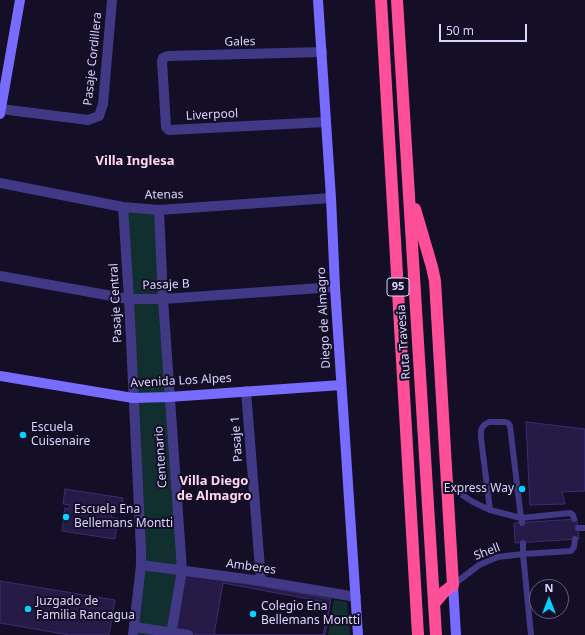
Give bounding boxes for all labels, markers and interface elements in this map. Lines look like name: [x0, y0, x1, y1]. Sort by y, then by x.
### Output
street label: Pasaje Cordillera: [81, 12, 105, 106]
scale bar: [441, 16, 529, 42]
text: 50 m: [446, 22, 474, 39]
street label: Gales: [224, 35, 256, 49]
street label: Liverpool: [186, 106, 238, 124]
district label: Villa Inglesa: [96, 153, 174, 169]
street label: Atenas: [145, 187, 183, 203]
street label: Pasaje Central: [107, 263, 125, 343]
street label: Diego de Almagro: [314, 267, 334, 369]
street label: Pasaje B: [142, 277, 190, 293]
road number: 95: [387, 278, 409, 296]
street label: Ruta Travesía: [394, 304, 414, 380]
street label: Avenida Los Alpes: [130, 371, 232, 391]
street label: Pasaje 1: [228, 415, 246, 463]
place label: Escuela Cuisenaire: [31, 421, 90, 449]
street label: Centenario: [152, 425, 170, 489]
marker: Escuela Cuisenaire: [18, 430, 28, 440]
district label: Villa Diego de Almagro: [177, 473, 251, 504]
place label: Express Way: [444, 482, 514, 496]
marker: Express Way: [517, 484, 527, 494]
place label: Escuela Ena Bellemans Montti: [74, 503, 173, 531]
marker: Escuela Ena Bellemans Montti: [61, 512, 71, 522]
street label: Shell: [472, 540, 502, 564]
street label: Amberes: [225, 556, 277, 578]
north arrow: [529, 579, 569, 619]
text: N: [545, 580, 553, 595]
place label: Juzgado de Familia Rancagua: [36, 595, 135, 623]
place label: Colegio Ena Bellemans Montti: [261, 600, 360, 628]
marker: Juzgado de Familia Rancagua: [23, 604, 33, 614]
marker: Colegio Ena Bellemans Montti: [248, 609, 258, 619]

